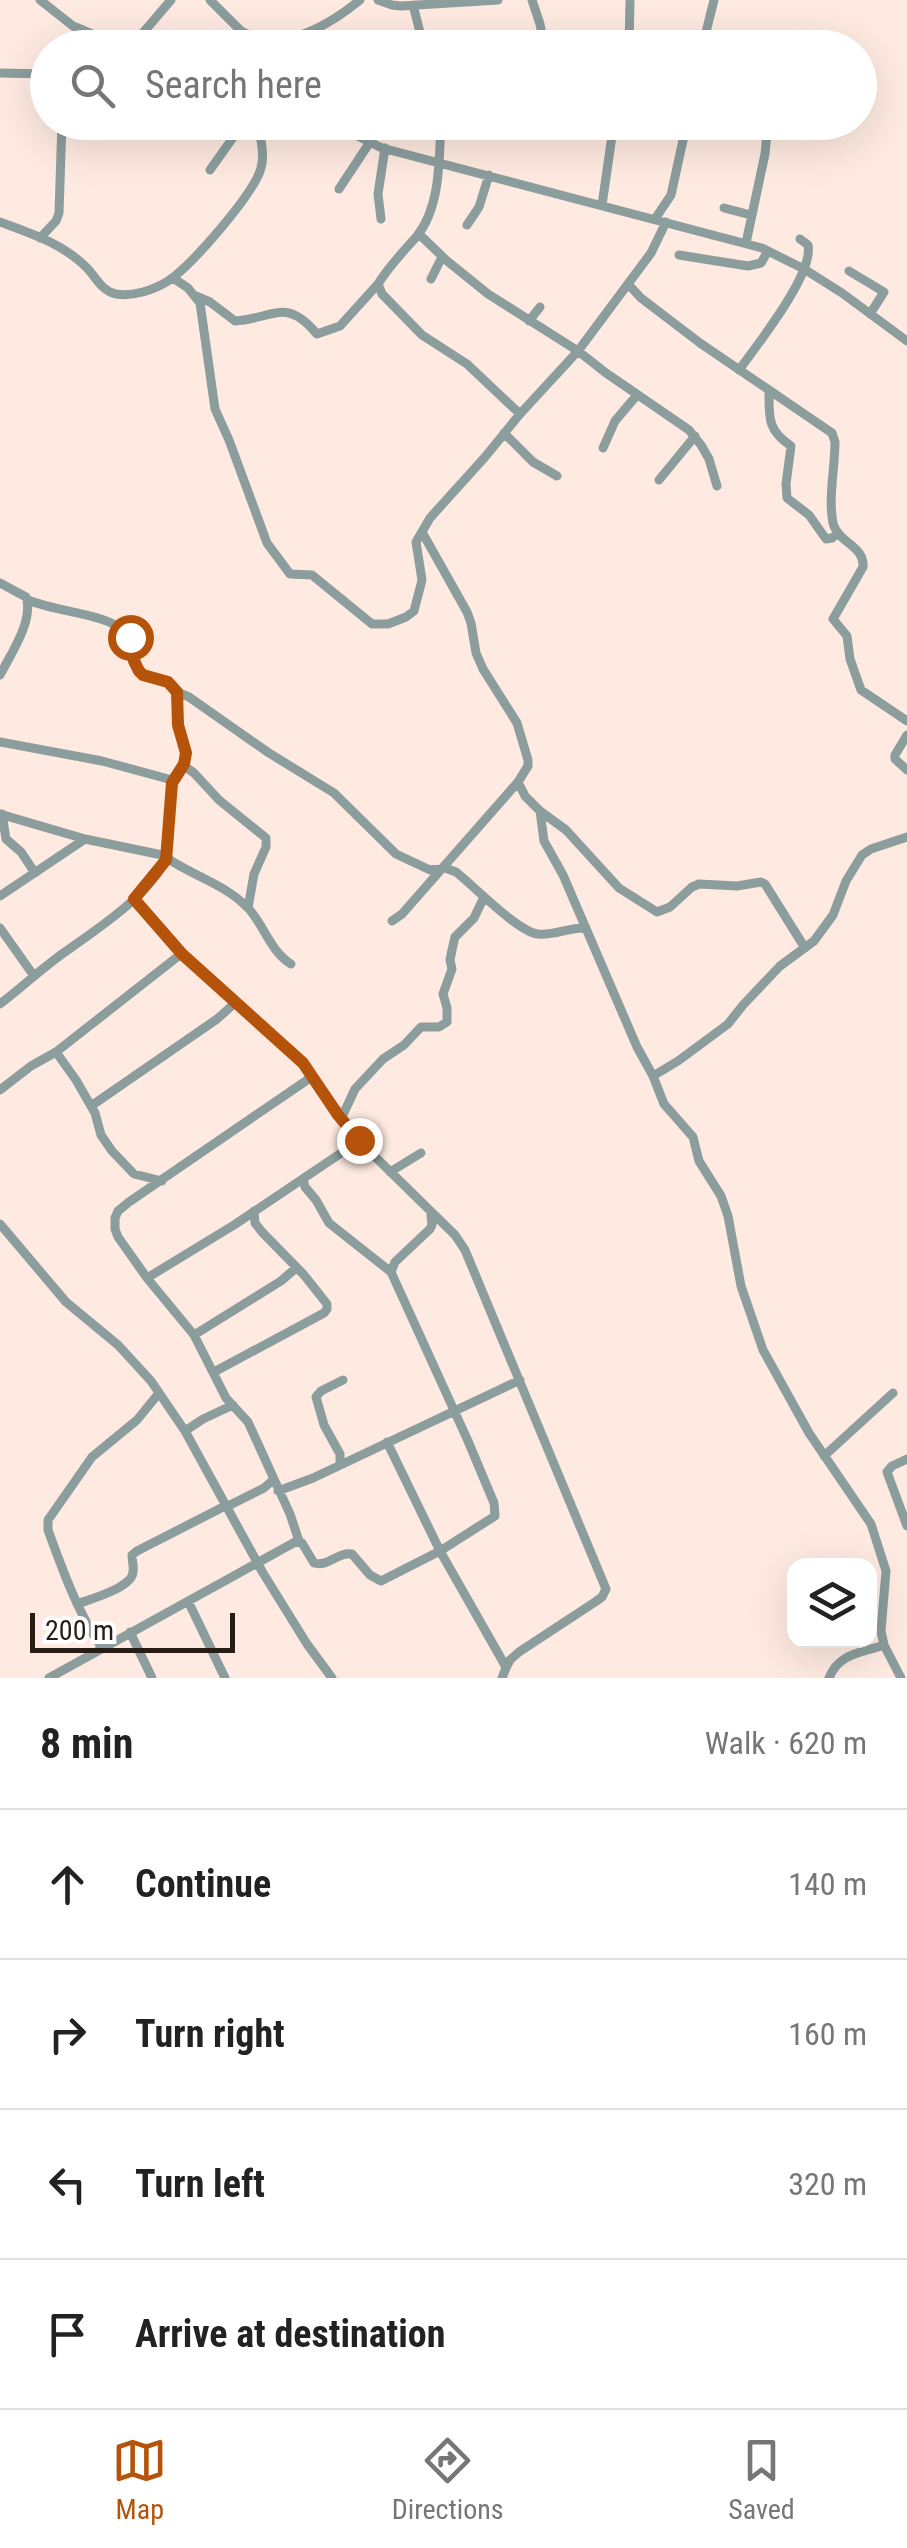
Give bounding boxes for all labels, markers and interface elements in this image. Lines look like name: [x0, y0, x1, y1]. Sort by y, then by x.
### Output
search box: [30, 30, 877, 140]
icon: search: [65, 58, 120, 113]
text: Search here: [145, 63, 322, 107]
route start: [108, 615, 154, 661]
route end: [337, 1118, 383, 1164]
map controls: [787, 1558, 877, 1648]
button: layers: [787, 1558, 877, 1648]
scale bar: [30, 1608, 235, 1652]
text: 200 m: [45, 1614, 114, 1647]
text: 8 min: [40, 1719, 133, 1768]
text: Walk · 620 m: [705, 1724, 867, 1762]
icon: ahead: [40, 1857, 95, 1912]
text: Continue: [135, 1862, 271, 1906]
text: 140 m: [788, 1865, 867, 1903]
icon: right: [40, 2007, 95, 2062]
text: Turn right: [135, 2012, 285, 2056]
text: 160 m: [788, 2015, 867, 2053]
icon: left: [40, 2157, 95, 2212]
text: Turn left: [135, 2162, 265, 2206]
text: 320 m: [788, 2165, 867, 2203]
icon: arrive: [40, 2307, 95, 2362]
text: Arrive at destination: [135, 2312, 445, 2356]
tab: Map: [112, 2433, 167, 2526]
tab: Directions: [392, 2433, 504, 2526]
tab: Saved: [728, 2433, 795, 2526]

